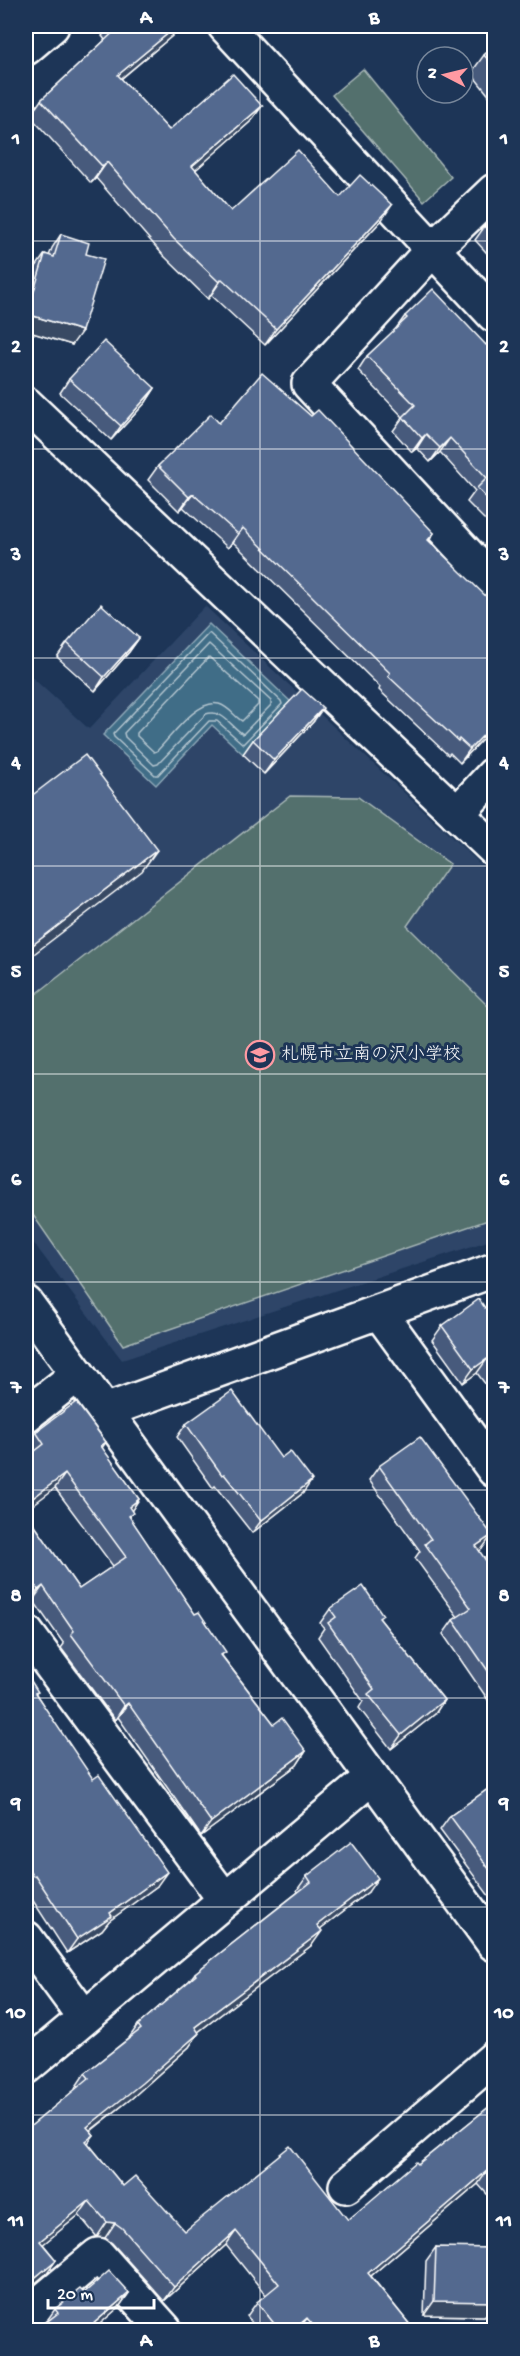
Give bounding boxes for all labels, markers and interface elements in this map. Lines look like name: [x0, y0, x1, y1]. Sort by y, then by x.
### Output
text: A: [139, 8, 154, 31]
text: B: [368, 8, 380, 31]
north arrow: [415, 45, 475, 105]
text: N: [424, 67, 444, 80]
text: 1: [11, 129, 20, 152]
text: 1: [499, 129, 508, 152]
text: 2: [11, 337, 21, 360]
text: 2: [499, 337, 509, 360]
text: 3: [10, 545, 21, 568]
text: 3: [498, 545, 509, 568]
text: 4: [10, 753, 21, 776]
text: 4: [498, 753, 509, 776]
text: 5: [11, 962, 22, 985]
text: 5: [499, 962, 510, 985]
school or university icon: 札幌市立南の沢小学校: [244, 1039, 276, 1071]
place label: 札幌市立南の沢小学校: [281, 1044, 461, 1066]
text: 6: [11, 1170, 22, 1193]
text: 6: [499, 1170, 510, 1193]
text: 7: [10, 1378, 23, 1401]
text: 7: [498, 1378, 511, 1401]
text: 8: [11, 1586, 22, 1609]
text: 8: [499, 1586, 510, 1609]
text: 9: [10, 1794, 21, 1817]
text: 9: [498, 1794, 509, 1817]
text: 10: [5, 2003, 26, 2026]
text: 10: [493, 2003, 514, 2026]
text: 11: [7, 2211, 24, 2234]
text: 11: [495, 2211, 512, 2234]
scale bar: [48, 2272, 154, 2310]
text: 20 m: [57, 2285, 93, 2306]
text: A: [139, 2331, 154, 2354]
text: B: [368, 2331, 380, 2354]

